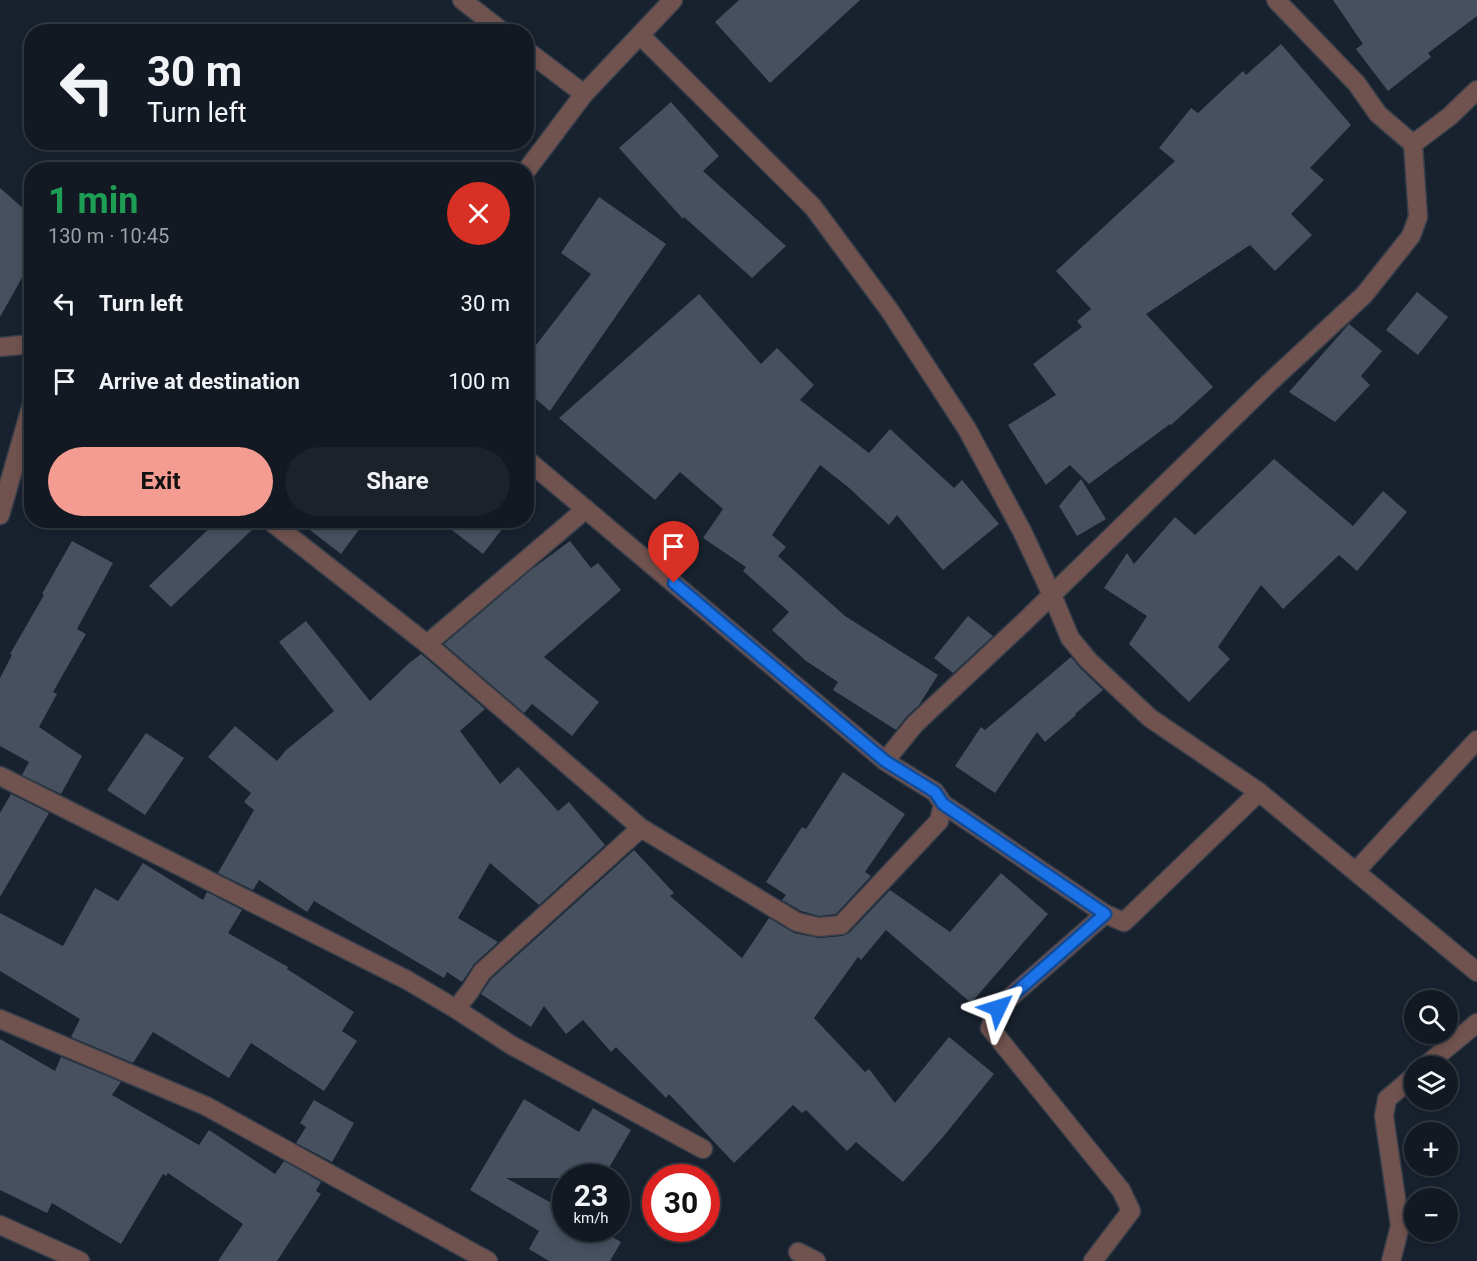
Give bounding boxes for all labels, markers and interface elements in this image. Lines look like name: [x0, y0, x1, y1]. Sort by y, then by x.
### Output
text: 30 m: [147, 47, 242, 96]
icon: left: [48, 48, 126, 126]
text: Turn left: [147, 97, 247, 129]
text: 1 min: [48, 180, 139, 222]
button: close: [447, 182, 510, 245]
text: 130 m · 10:45: [48, 224, 169, 248]
icon: left: [48, 287, 81, 320]
text: Turn left: [99, 291, 183, 316]
text: 30 m: [461, 291, 510, 316]
icon: arrive: [48, 365, 81, 398]
text: Arrive at destination: [99, 369, 300, 394]
text: 100 m: [448, 369, 510, 394]
button: Exit: [48, 447, 273, 516]
button: Share: [285, 447, 510, 516]
pin: [648, 521, 699, 583]
icon: arrive: [657, 530, 690, 563]
position arrow: [966, 976, 1030, 1040]
map controls: [1404, 990, 1458, 1242]
button: search: [1404, 990, 1458, 1044]
button: layers: [1404, 1056, 1458, 1110]
button: +: [1404, 1122, 1458, 1176]
speed limit sign: 30: [642, 1164, 720, 1242]
text: 23: [574, 1178, 608, 1213]
button: −: [1404, 1188, 1458, 1242]
text: km/h: [573, 1209, 609, 1227]

